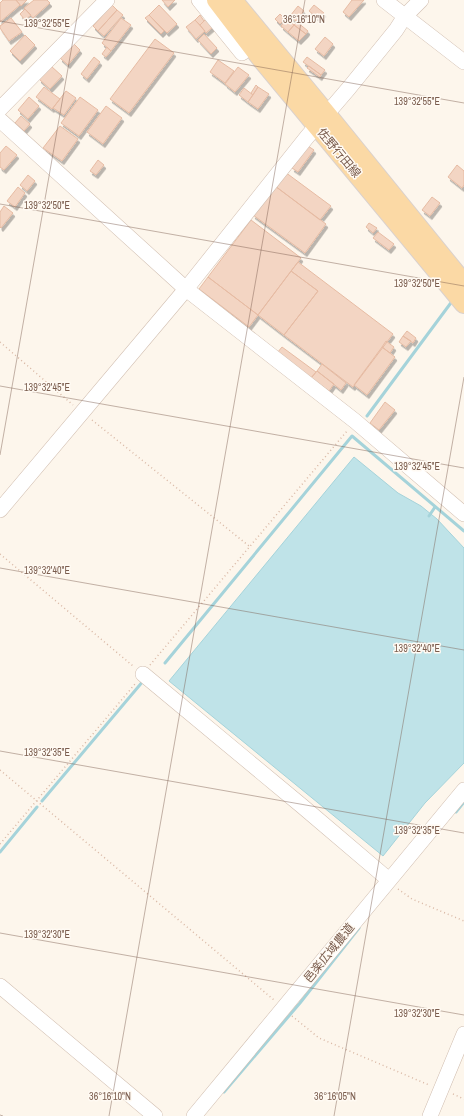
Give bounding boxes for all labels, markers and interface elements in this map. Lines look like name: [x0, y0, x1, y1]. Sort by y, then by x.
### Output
text: 36°16'10"N: [283, 13, 325, 26]
text: 139°32'55"E: [24, 17, 70, 30]
text: 139°32'55"E: [394, 95, 440, 108]
street label: 佐野行田線: [314, 125, 364, 181]
text: 139°32'50"E: [24, 199, 70, 212]
text: 139°32'50"E: [394, 277, 440, 290]
text: 139°32'45"E: [24, 381, 70, 394]
text: 139°32'45"E: [394, 460, 440, 473]
text: 139°32'40"E: [24, 564, 70, 577]
text: 139°32'40"E: [394, 642, 440, 655]
text: 139°32'35"E: [24, 746, 70, 759]
text: 139°32'35"E: [394, 824, 440, 837]
street label: 邑楽広域農道: [300, 920, 358, 986]
text: 139°32'30"E: [24, 928, 70, 941]
text: 139°32'30"E: [394, 1007, 440, 1020]
text: 36°16'10"N: [89, 1090, 131, 1103]
text: 36°16'05"N: [314, 1090, 356, 1103]

